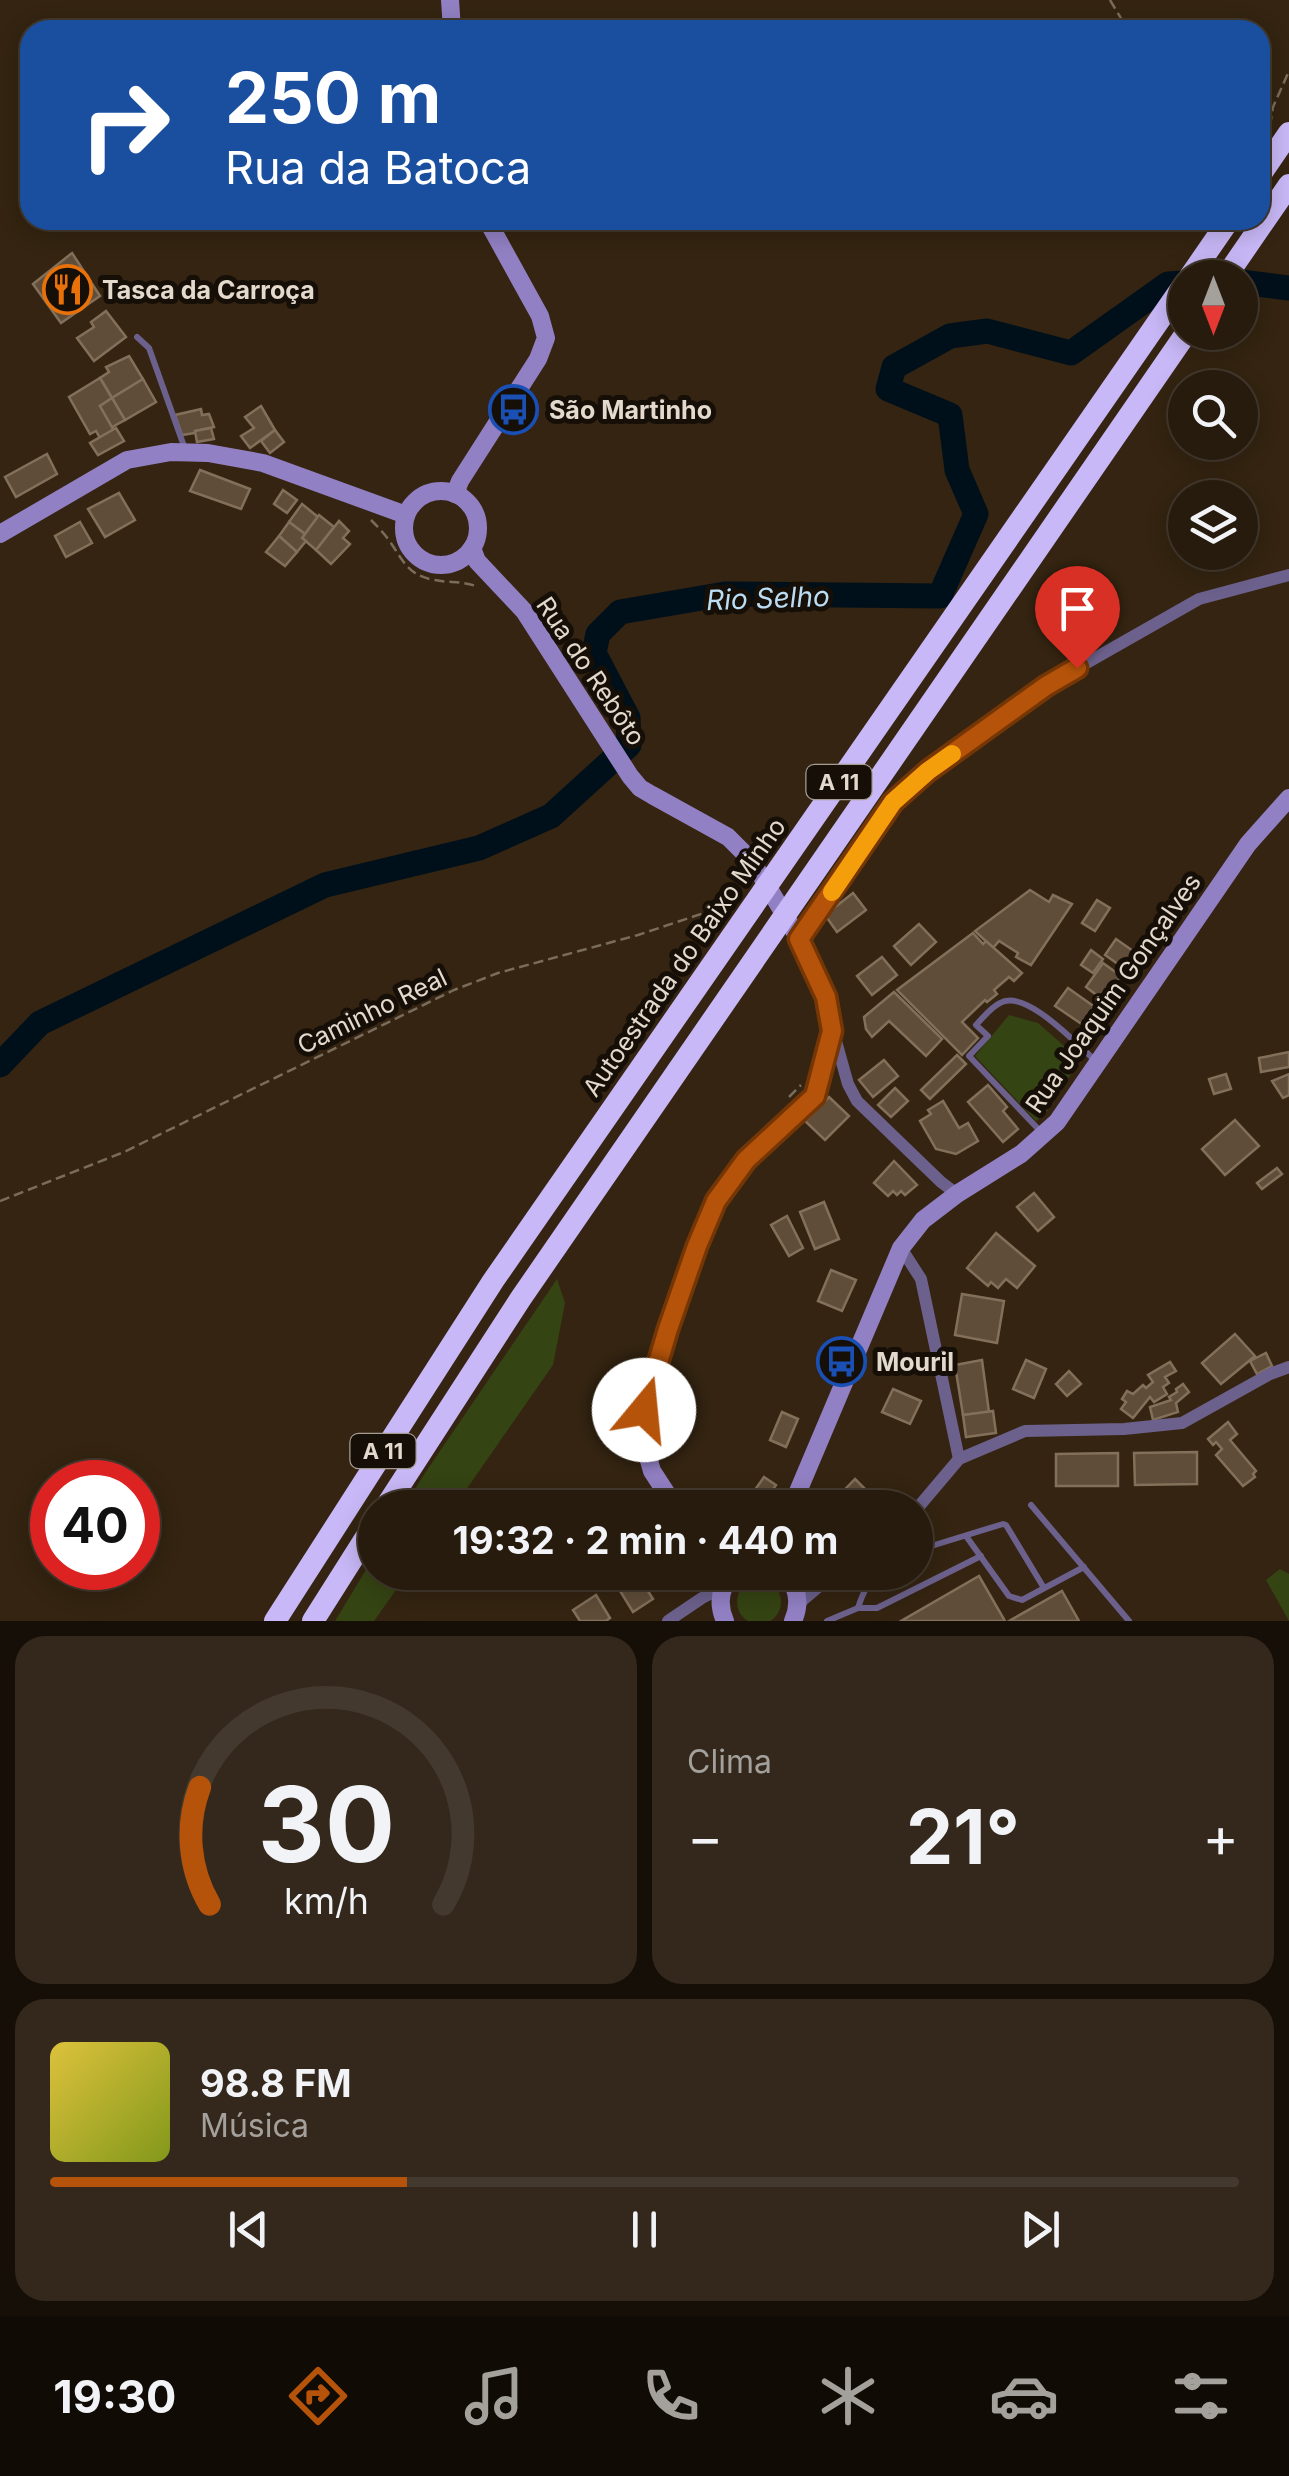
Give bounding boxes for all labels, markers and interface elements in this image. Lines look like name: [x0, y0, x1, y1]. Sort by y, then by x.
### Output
text: 250 m: [225, 55, 442, 140]
icon: right: [60, 60, 190, 190]
text: Rua da Batoca: [225, 140, 531, 195]
north arrow: [1168, 260, 1258, 350]
map controls: [1168, 260, 1258, 570]
restaurant icon: Tasca da Carroça: [41, 264, 93, 316]
place label: Tasca da Carroça: [102, 275, 315, 305]
button: search: [1168, 370, 1258, 460]
bus stop icon: São Martinho: [488, 384, 540, 436]
place label: São Martinho: [549, 395, 712, 425]
button: layers: [1168, 480, 1258, 570]
pin: [1035, 566, 1120, 669]
water label: Rio Selho: [706, 579, 830, 617]
icon: arrive: [1050, 581, 1105, 636]
street label: Rua do Rebôto: [530, 591, 652, 751]
road number: A 11: [806, 765, 872, 799]
street label: Autoestrada do Baixo Minho: [576, 812, 792, 1102]
street label: Rua Joaquim Gonçalves: [1019, 868, 1207, 1118]
street label: Caminho Real: [292, 962, 452, 1060]
bus stop icon: Mouril: [815, 1336, 867, 1388]
place label: Mouril: [876, 1347, 954, 1377]
position arrow: [592, 1358, 696, 1462]
road number: A 11: [350, 1434, 416, 1468]
speed limit sign: 40: [30, 1460, 160, 1590]
text: 19:32 · 2 min · 440 m: [453, 1517, 838, 1563]
text: Clima: [687, 1742, 772, 1781]
text: 30: [257, 1761, 395, 1887]
text: 21°: [906, 1791, 1020, 1882]
text: −: [687, 1804, 723, 1870]
text: +: [1203, 1804, 1239, 1870]
text: km/h: [284, 1879, 368, 1923]
text: 98.8 FM: [200, 2060, 352, 2106]
text: Música: [200, 2106, 309, 2145]
icon: previous: [221, 2202, 276, 2257]
icon: pause: [617, 2202, 672, 2257]
icon: next: [1013, 2202, 1068, 2257]
icon: directions: [283, 2361, 353, 2431]
icon: music: [459, 2361, 529, 2431]
icon: phone: [636, 2361, 706, 2431]
icon: climate: [813, 2361, 883, 2431]
icon: car: [989, 2361, 1059, 2431]
icon: filters: [1166, 2361, 1236, 2431]
text: 19:30: [53, 2369, 176, 2424]

